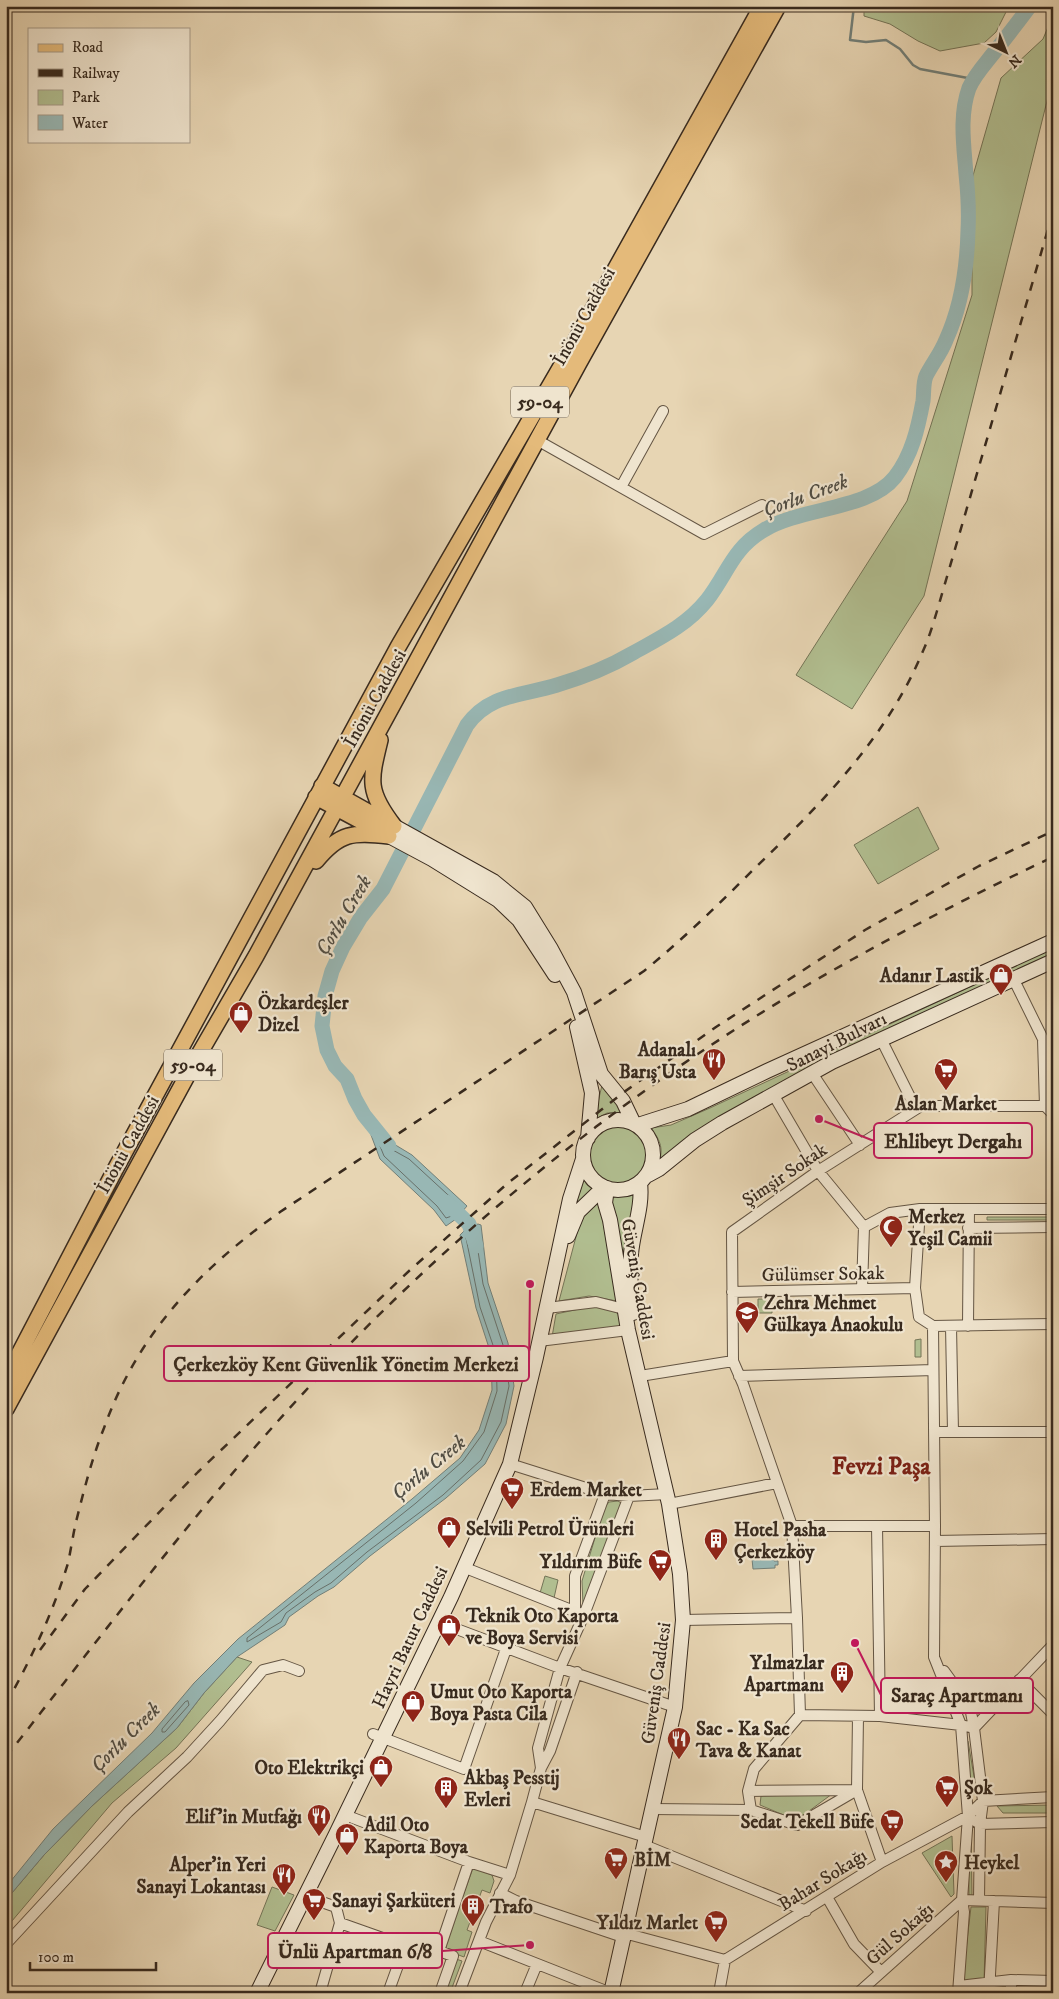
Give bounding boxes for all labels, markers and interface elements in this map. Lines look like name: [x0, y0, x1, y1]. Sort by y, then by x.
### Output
legend: [28, 28, 190, 142]
north arrow: [982, 28, 1032, 78]
text: Road: [72, 38, 104, 57]
text: N: [1003, 50, 1025, 72]
text: Railway: [72, 64, 120, 83]
text: Park: [72, 88, 101, 107]
text: Water: [71, 114, 108, 133]
street label: İnönü Caddesi: [547, 263, 621, 370]
road number: 59-04: [511, 387, 569, 418]
water label: Çorlu Creek: [759, 469, 852, 523]
street label: İnönü Caddesi: [338, 645, 412, 752]
water label: Çorlu Creek: [311, 871, 378, 960]
shop icon: Adanır Lastik: [988, 962, 1014, 996]
place label: Adanır Lastik: [879, 965, 985, 988]
place label: Özkardeşler Dizel: [258, 990, 349, 1037]
shop icon: Özkardeşler Dizel: [228, 1000, 254, 1034]
street label: Sanayi Bulvarı: [783, 1007, 891, 1077]
place label: Adanalı Barış Usta: [619, 1039, 697, 1084]
restaurant icon: Adanalı Barış Usta: [701, 1047, 727, 1081]
road number: 59-04: [164, 1050, 222, 1080]
supermarket icon: Aslan Market: [933, 1057, 959, 1091]
street label: İnönü Caddesi: [91, 1091, 165, 1198]
place label: Aslan Market: [894, 1093, 998, 1116]
callout: Ehlibeyt Dergahı: [874, 1123, 1032, 1158]
text: Ehlibeyt Dergahı: [884, 1130, 1022, 1155]
street label: Şimşir Sokak: [738, 1138, 832, 1212]
place label: Merkez Yeşil Camii: [907, 1206, 993, 1251]
mosque icon: Merkez Yeşil Camii: [878, 1214, 904, 1248]
street label: Güveniş Caddesi: [616, 1217, 660, 1342]
street label: Gülümser Sokak: [761, 1262, 885, 1287]
place label: Zehra Mehmet Gülkaya Anaokulu: [764, 1292, 903, 1337]
school or university icon: Zehra Mehmet Gülkaya Anaokulu: [734, 1300, 760, 1334]
callout: Çerkezköy Kent Güvenlik Yönetim Merkezi: [164, 1346, 529, 1381]
text: Çerkezköy Kent Güvenlik Yönetim Merkezi: [173, 1353, 519, 1378]
water label: Çorlu Creek: [387, 1430, 472, 1506]
district label: Fevzi Paşa: [832, 1452, 931, 1482]
supermarket icon: Erdem Market: [499, 1476, 525, 1510]
place label: Erdem Market: [530, 1479, 643, 1502]
shop icon: Selvili Petrol Ürünleri: [436, 1515, 462, 1549]
place label: Selvili Petrol Ürünleri: [466, 1516, 634, 1541]
place label: Hotel Pasha Çerkezköy: [734, 1519, 827, 1564]
building icon: Hotel Pasha Çerkezköy: [703, 1527, 729, 1561]
supermarket icon: Yıldırım Büfe: [647, 1548, 673, 1582]
place label: Yıldırım Büfe: [539, 1551, 642, 1574]
street label: Hayri Batur Caddesi: [367, 1563, 453, 1712]
place label: Teknik Oto Kaporta ve Boya Servisi: [465, 1605, 619, 1650]
shop icon: Teknik Oto Kaporta ve Boya Servisi: [436, 1613, 462, 1647]
street label: Güveniş Caddesi: [637, 1621, 676, 1746]
place label: Yılmazlar Apartmanı: [743, 1652, 825, 1697]
building icon: Yılmazlar Apartmanı: [829, 1660, 855, 1694]
callout: Saraç Apartmanı: [881, 1678, 1033, 1713]
place label: Umut Oto Kaporta Boya Pasta Cila: [430, 1681, 573, 1726]
text: Saraç Apartmanı: [891, 1684, 1023, 1709]
shop icon: Umut Oto Kaporta Boya Pasta Cila: [400, 1689, 426, 1723]
water label: Çorlu Creek: [86, 1697, 167, 1778]
place label: Sac - Ka Sac Tava & Kanat: [695, 1718, 802, 1763]
restaurant icon: Sac - Ka Sac Tava & Kanat: [666, 1726, 692, 1760]
shop icon: Oto Elektrikçi: [368, 1754, 394, 1788]
place label: Oto Elektrikçi: [254, 1757, 364, 1780]
place label: Akbaş Pesstij Evleri: [463, 1767, 560, 1812]
supermarket icon: Şok: [934, 1774, 960, 1808]
building icon: Akbaş Pesstij Evleri: [433, 1775, 459, 1809]
place label: Şok: [964, 1777, 993, 1800]
restaurant icon: Elif'in Mutfağı: [306, 1803, 332, 1837]
place label: Elif'in Mutfağı: [185, 1806, 302, 1829]
supermarket icon: Sedat Tekell Büfe: [879, 1808, 905, 1842]
place label: Sedat Tekell Büfe: [740, 1811, 874, 1834]
place label: Adil Oto Kaporta Boya: [363, 1814, 469, 1859]
shop icon: Adil Oto Kaporta Boya: [334, 1822, 360, 1856]
street label: Bahar Sokağı: [774, 1844, 871, 1917]
supermarket icon: BİM: [603, 1846, 629, 1880]
place label: BİM: [634, 1847, 671, 1872]
place icon: Heykel: [933, 1849, 959, 1883]
place label: Heykel: [964, 1852, 1019, 1875]
place label: Alper'in Yeri Sanayi Lokantası: [136, 1854, 266, 1899]
restaurant icon: Alper'in Yeri Sanayi Lokantası: [271, 1862, 297, 1896]
supermarket icon: Sanayi Şarküteri: [301, 1887, 327, 1921]
place label: Sanayi Şarküteri: [332, 1890, 455, 1913]
building icon: Trafo: [460, 1893, 486, 1927]
place label: Trafo: [489, 1896, 533, 1919]
street label: Gül Sokağı: [861, 1898, 939, 1970]
supermarket icon: Yıldız Marlet: [703, 1909, 729, 1943]
place label: Yıldız Marlet: [596, 1912, 699, 1935]
callout: Ünlü Apartman 6/8: [268, 1933, 442, 1968]
scale bar: [30, 1939, 156, 1971]
text: Ünlü Apartman 6/8: [278, 1939, 432, 1965]
text: 100 m: [38, 1948, 74, 1967]

